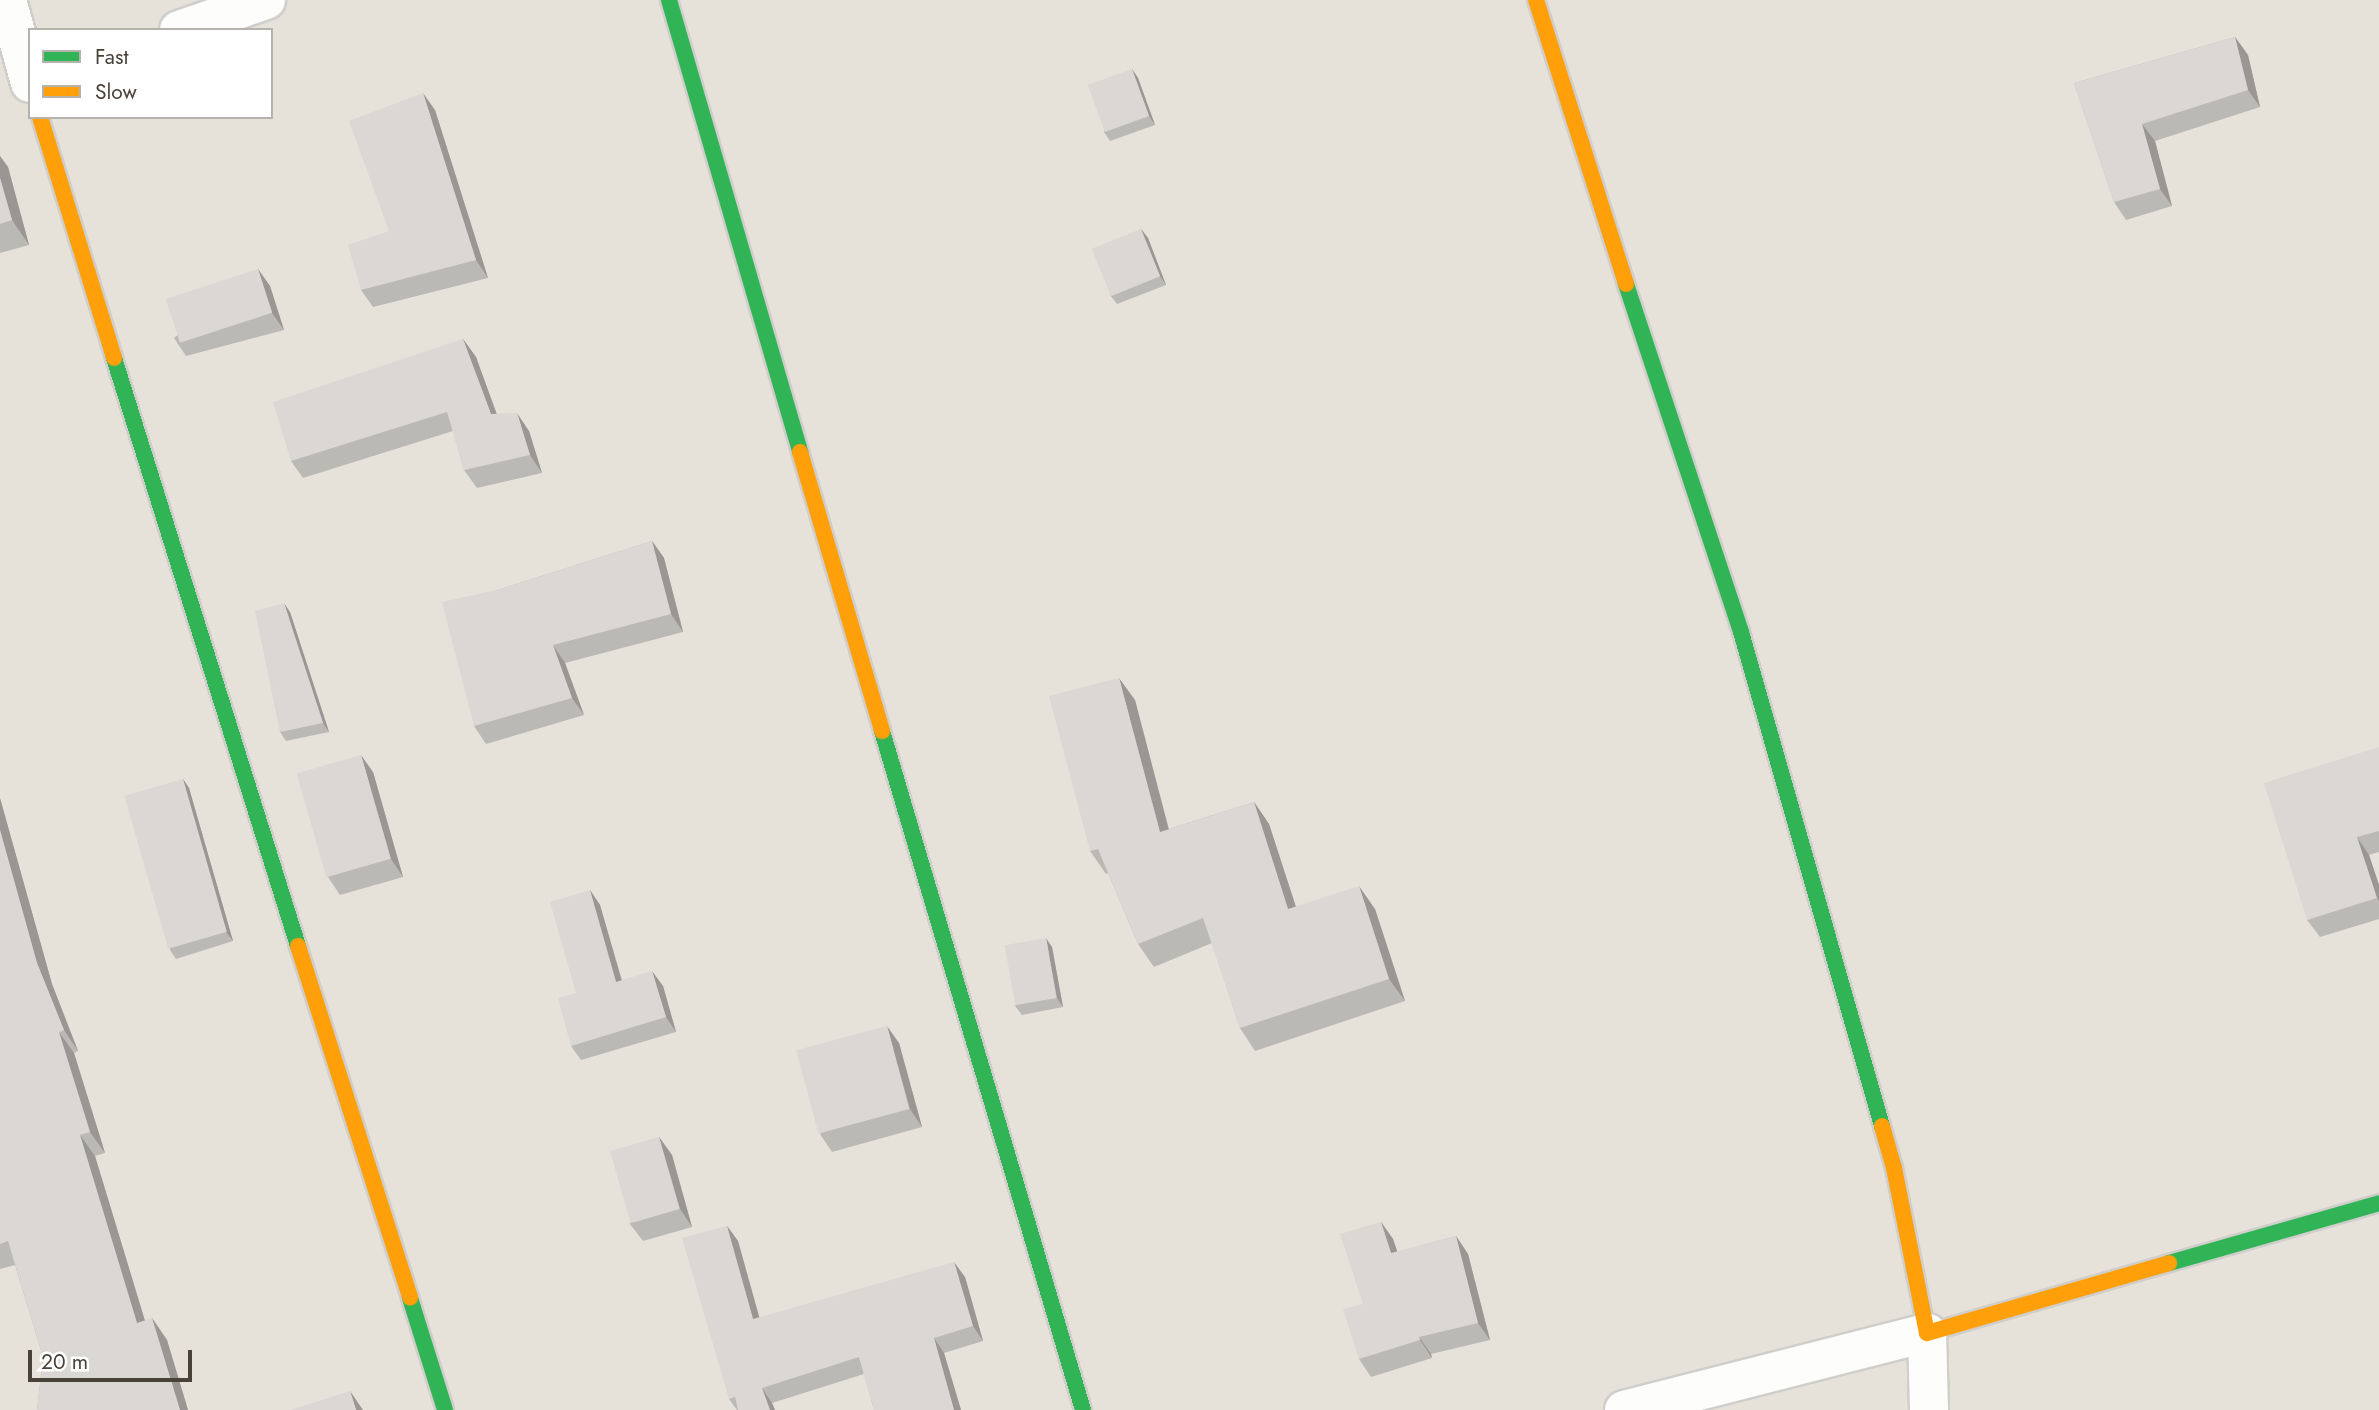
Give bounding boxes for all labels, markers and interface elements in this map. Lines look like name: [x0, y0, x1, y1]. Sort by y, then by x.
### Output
legend: [28, 28, 273, 119]
text: Fast: [95, 42, 128, 72]
text: Slow: [95, 77, 137, 107]
scale bar: [32, 1336, 196, 1380]
text: 20 m: [41, 1347, 88, 1377]

